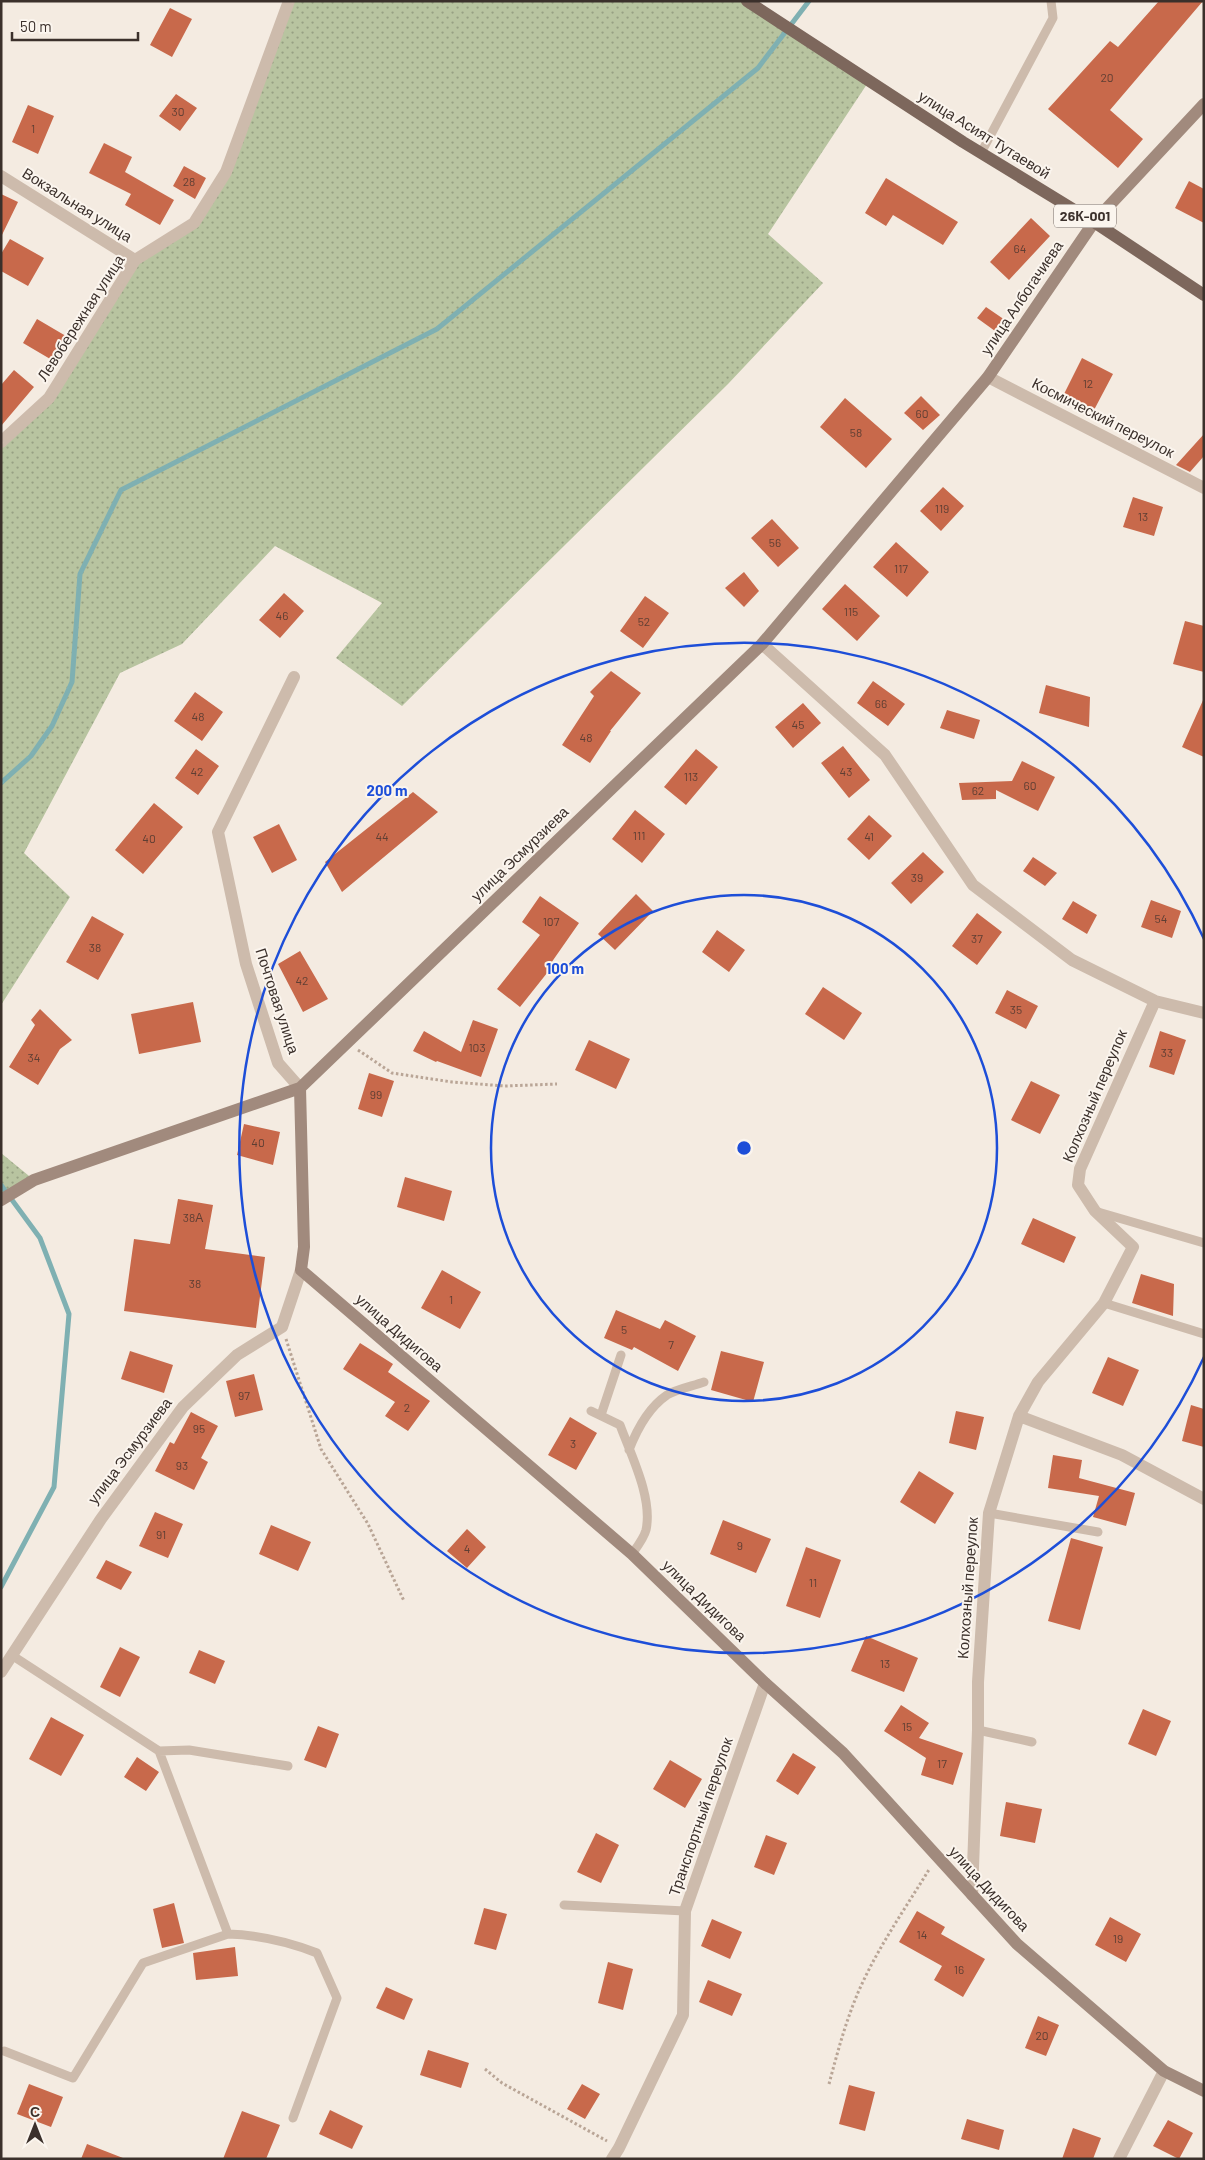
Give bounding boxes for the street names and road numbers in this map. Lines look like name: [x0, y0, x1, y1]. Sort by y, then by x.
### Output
street label: улица Асият Тутаевой: [915, 86, 1054, 182]
street label: Вокзальная улица: [19, 163, 136, 245]
road number: 26К-001: [1054, 205, 1116, 228]
street label: улица Албогачиева: [976, 236, 1066, 358]
street label: Левобережная улица: [33, 251, 128, 384]
street label: Космический переулок: [1029, 373, 1178, 461]
street label: улица Эсмурзиева: [467, 802, 572, 904]
street label: Почтовая улица: [252, 946, 304, 1056]
street label: Колхозный переулок: [1058, 1026, 1130, 1165]
street label: улица Дидигова: [352, 1290, 447, 1375]
street label: улица Эсмурзиева: [83, 1393, 175, 1507]
street label: Колхозный переулок: [953, 1516, 981, 1660]
street label: улица Дидигова: [659, 1556, 751, 1645]
street label: Транспортный переулок: [664, 1735, 736, 1898]
street label: улица Дидигова: [946, 1842, 1034, 1935]

